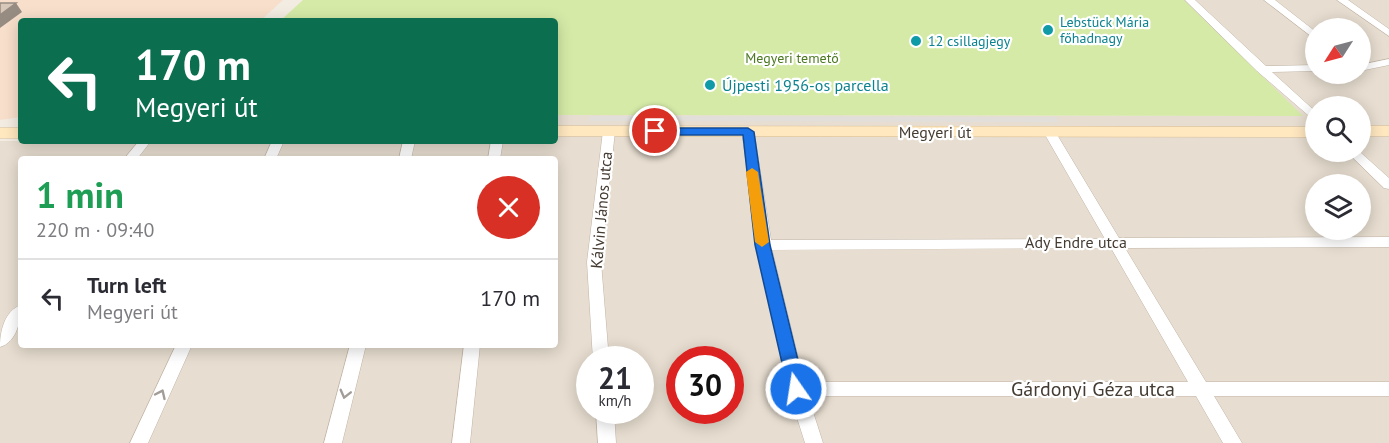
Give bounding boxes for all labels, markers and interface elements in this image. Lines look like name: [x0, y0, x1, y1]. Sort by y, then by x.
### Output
place label: Lebstück Mária főhadnagy: [1060, 13, 1149, 47]
north arrow: [1305, 18, 1371, 84]
map controls: [1305, 18, 1371, 240]
marker: Lebstück Mária főhadnagy: [1041, 23, 1055, 37]
place label: 12 csillagjegy: [928, 32, 1011, 50]
marker: 12 csillagjegy: [909, 34, 923, 48]
text: 170 m: [135, 37, 251, 92]
icon: left: [36, 42, 114, 120]
park label: Megyeri temető: [745, 49, 839, 67]
place label: Újpesti 1956-os parcella: [722, 75, 889, 95]
marker: Újpesti 1956-os parcella: [703, 78, 717, 92]
text: Megyeri út: [135, 90, 258, 124]
button: search: [1305, 96, 1371, 162]
pin: [629, 105, 680, 156]
icon: arrive: [638, 114, 671, 147]
street label: Megyeri út: [899, 122, 972, 142]
street label: Kálvin János utca: [586, 151, 616, 269]
text: 1 min: [36, 171, 124, 218]
button: layers: [1305, 174, 1371, 240]
button: close: [477, 176, 540, 239]
text: 220 m · 09:40: [36, 217, 154, 243]
street label: Ady Endre utca: [1025, 232, 1127, 252]
text: Turn left: [87, 271, 167, 299]
icon: left: [36, 282, 69, 315]
text: 170 m: [480, 284, 540, 312]
text: Megyeri út: [87, 299, 178, 325]
speed limit sign: 30: [666, 346, 744, 424]
position arrow: [764, 357, 828, 421]
text: 21: [598, 358, 632, 397]
street label: Gárdonyi Géza utca: [1011, 376, 1175, 402]
one-way arrow: [154, 389, 166, 400]
one-way arrow: [340, 389, 353, 399]
text: km/h: [599, 391, 631, 410]

